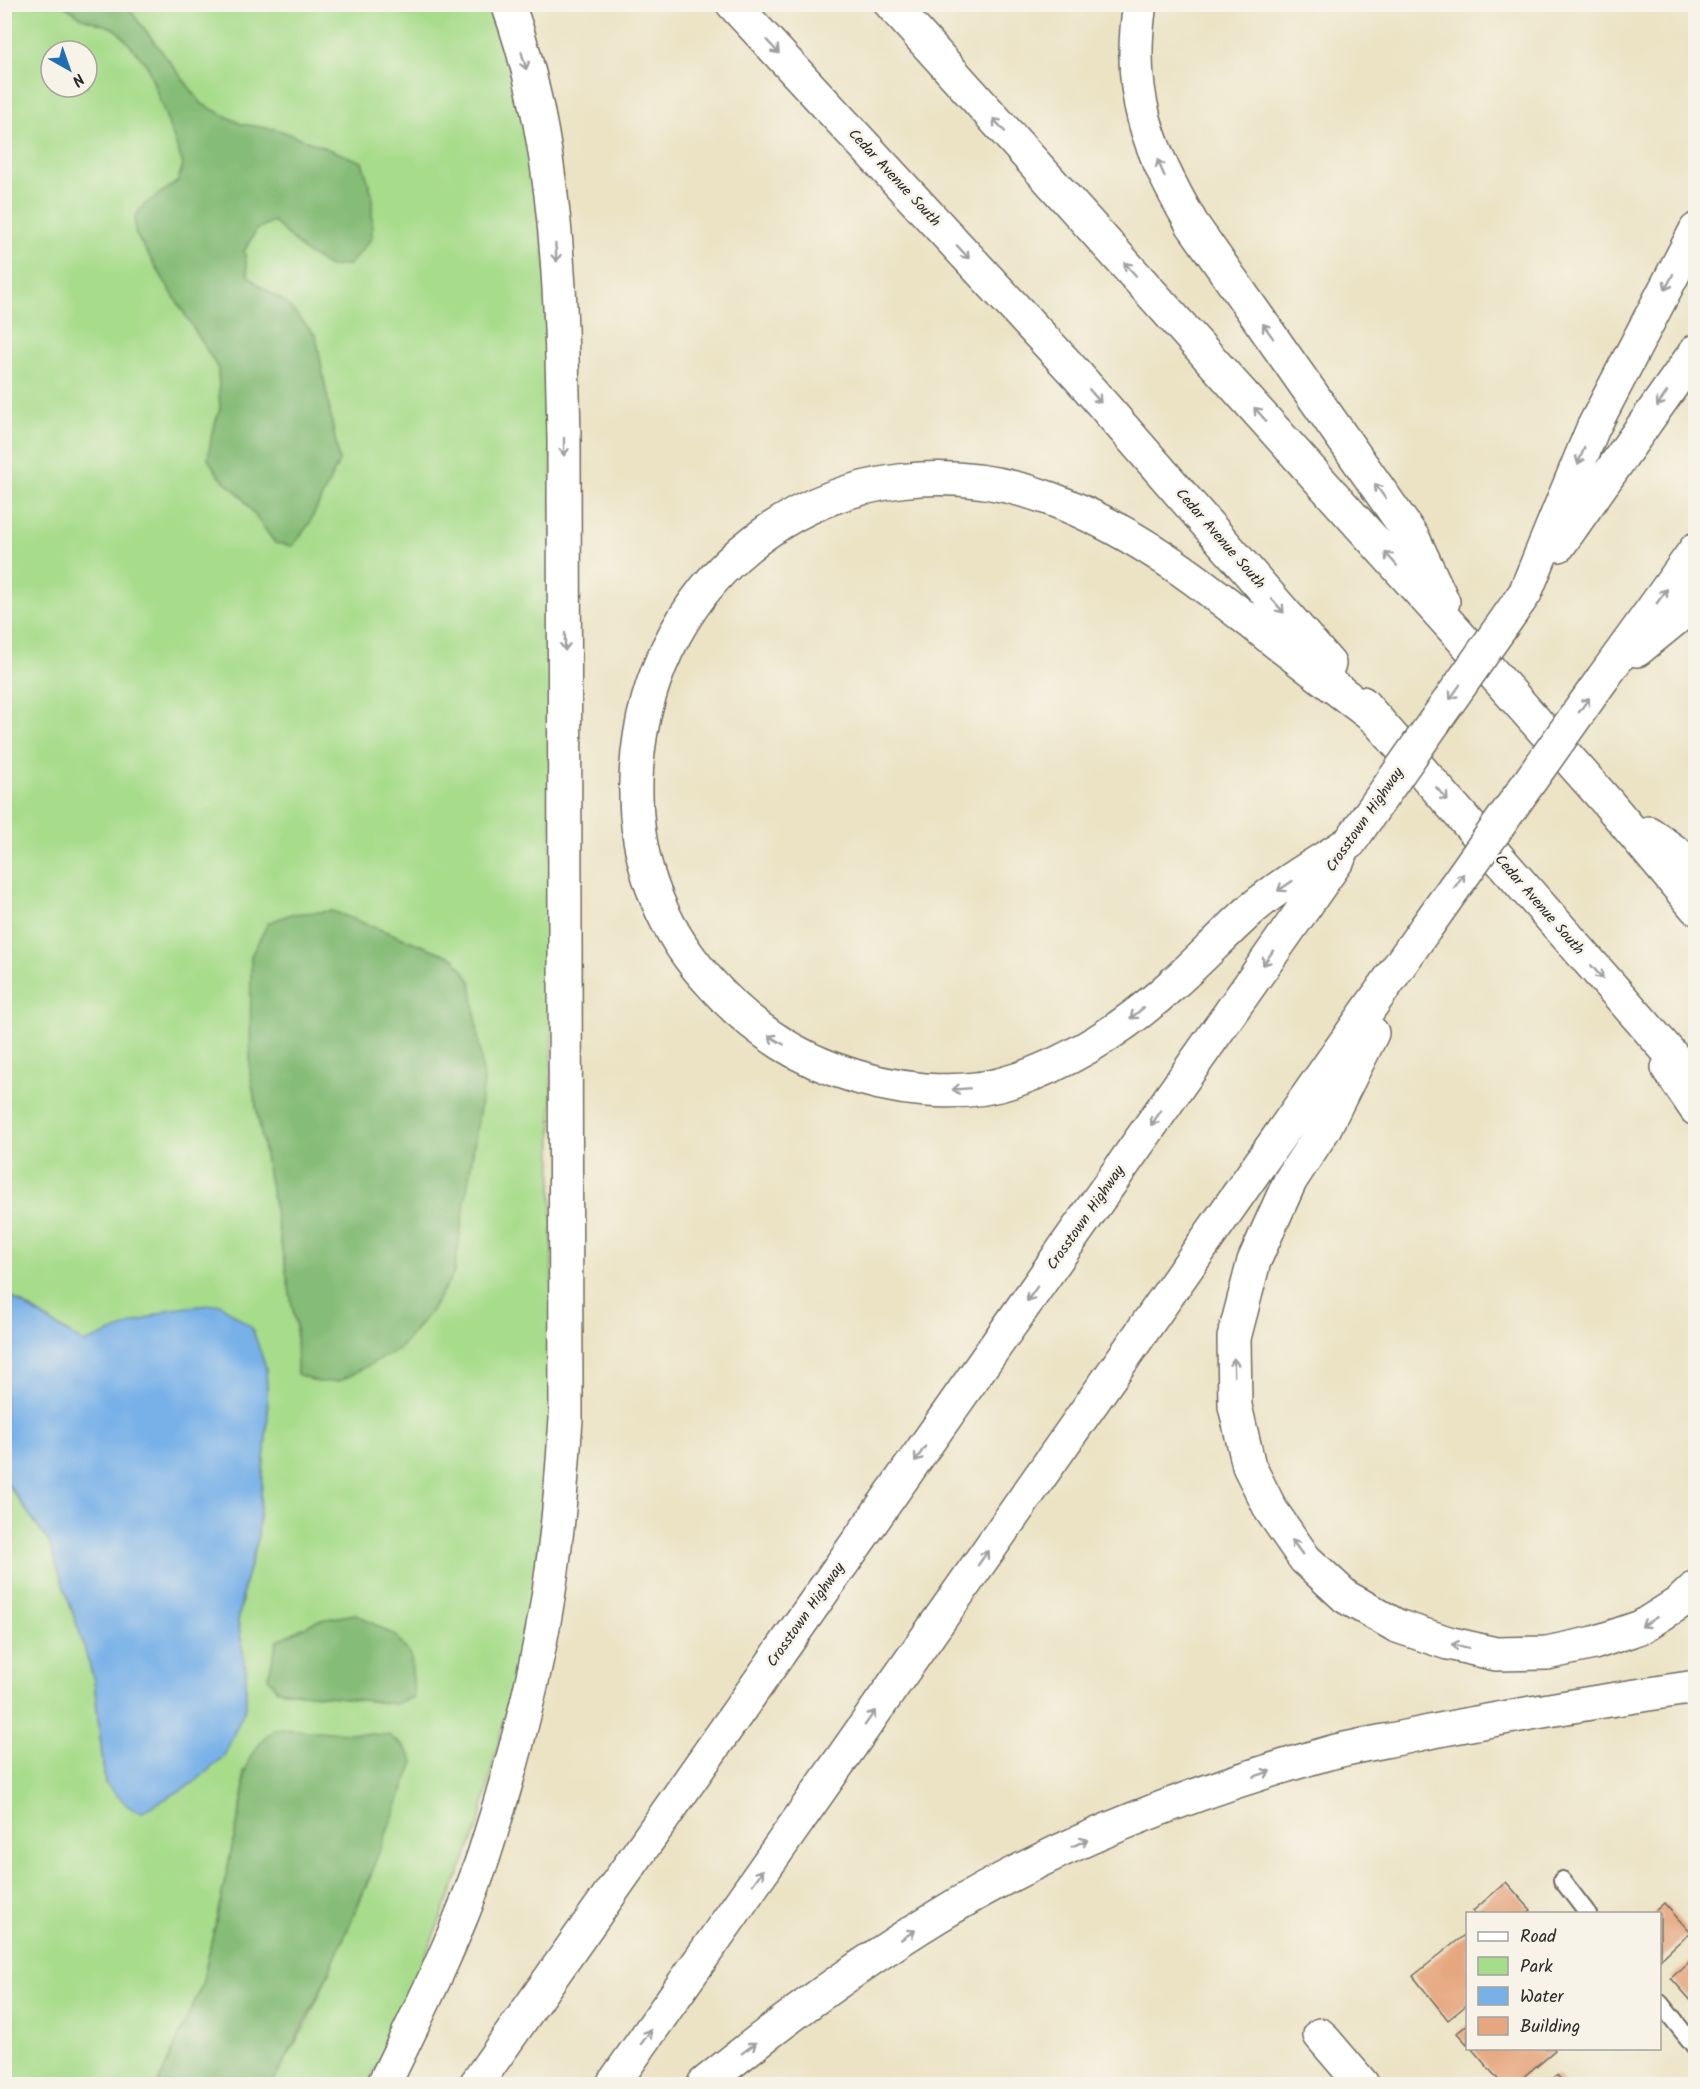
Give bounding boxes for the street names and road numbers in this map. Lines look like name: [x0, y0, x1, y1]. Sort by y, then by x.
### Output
street label: Cedar Avenue South: [842, 123, 946, 233]
street label: Cedar Avenue South: [1169, 483, 1271, 595]
street label: Crosstown Highway: [1320, 762, 1411, 877]
street label: Cedar Avenue South: [1488, 849, 1590, 961]
street label: Crosstown Highway: [1041, 1160, 1132, 1275]
street label: Crosstown Highway: [761, 1557, 852, 1672]

